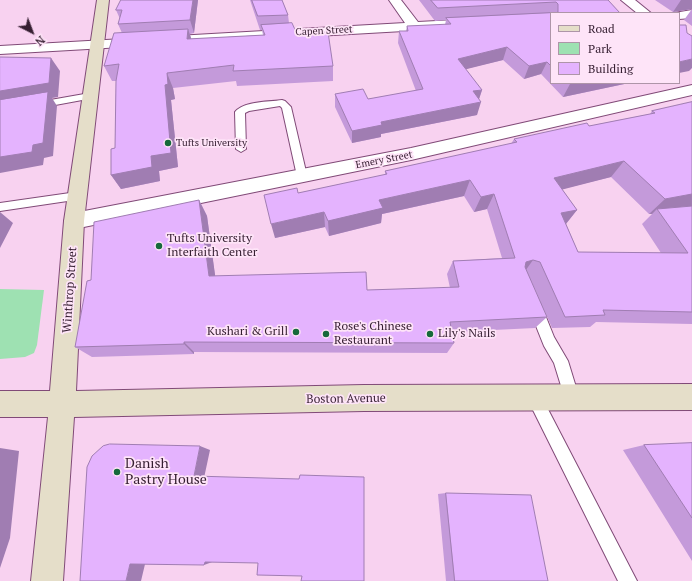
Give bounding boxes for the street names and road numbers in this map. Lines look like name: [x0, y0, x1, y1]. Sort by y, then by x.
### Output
street label: Capen Street: [295, 24, 353, 38]
street label: Emery Street: [355, 149, 413, 171]
street label: Winthrop Street: [60, 246, 80, 334]
street label: Boston Avenue: [306, 391, 386, 407]

